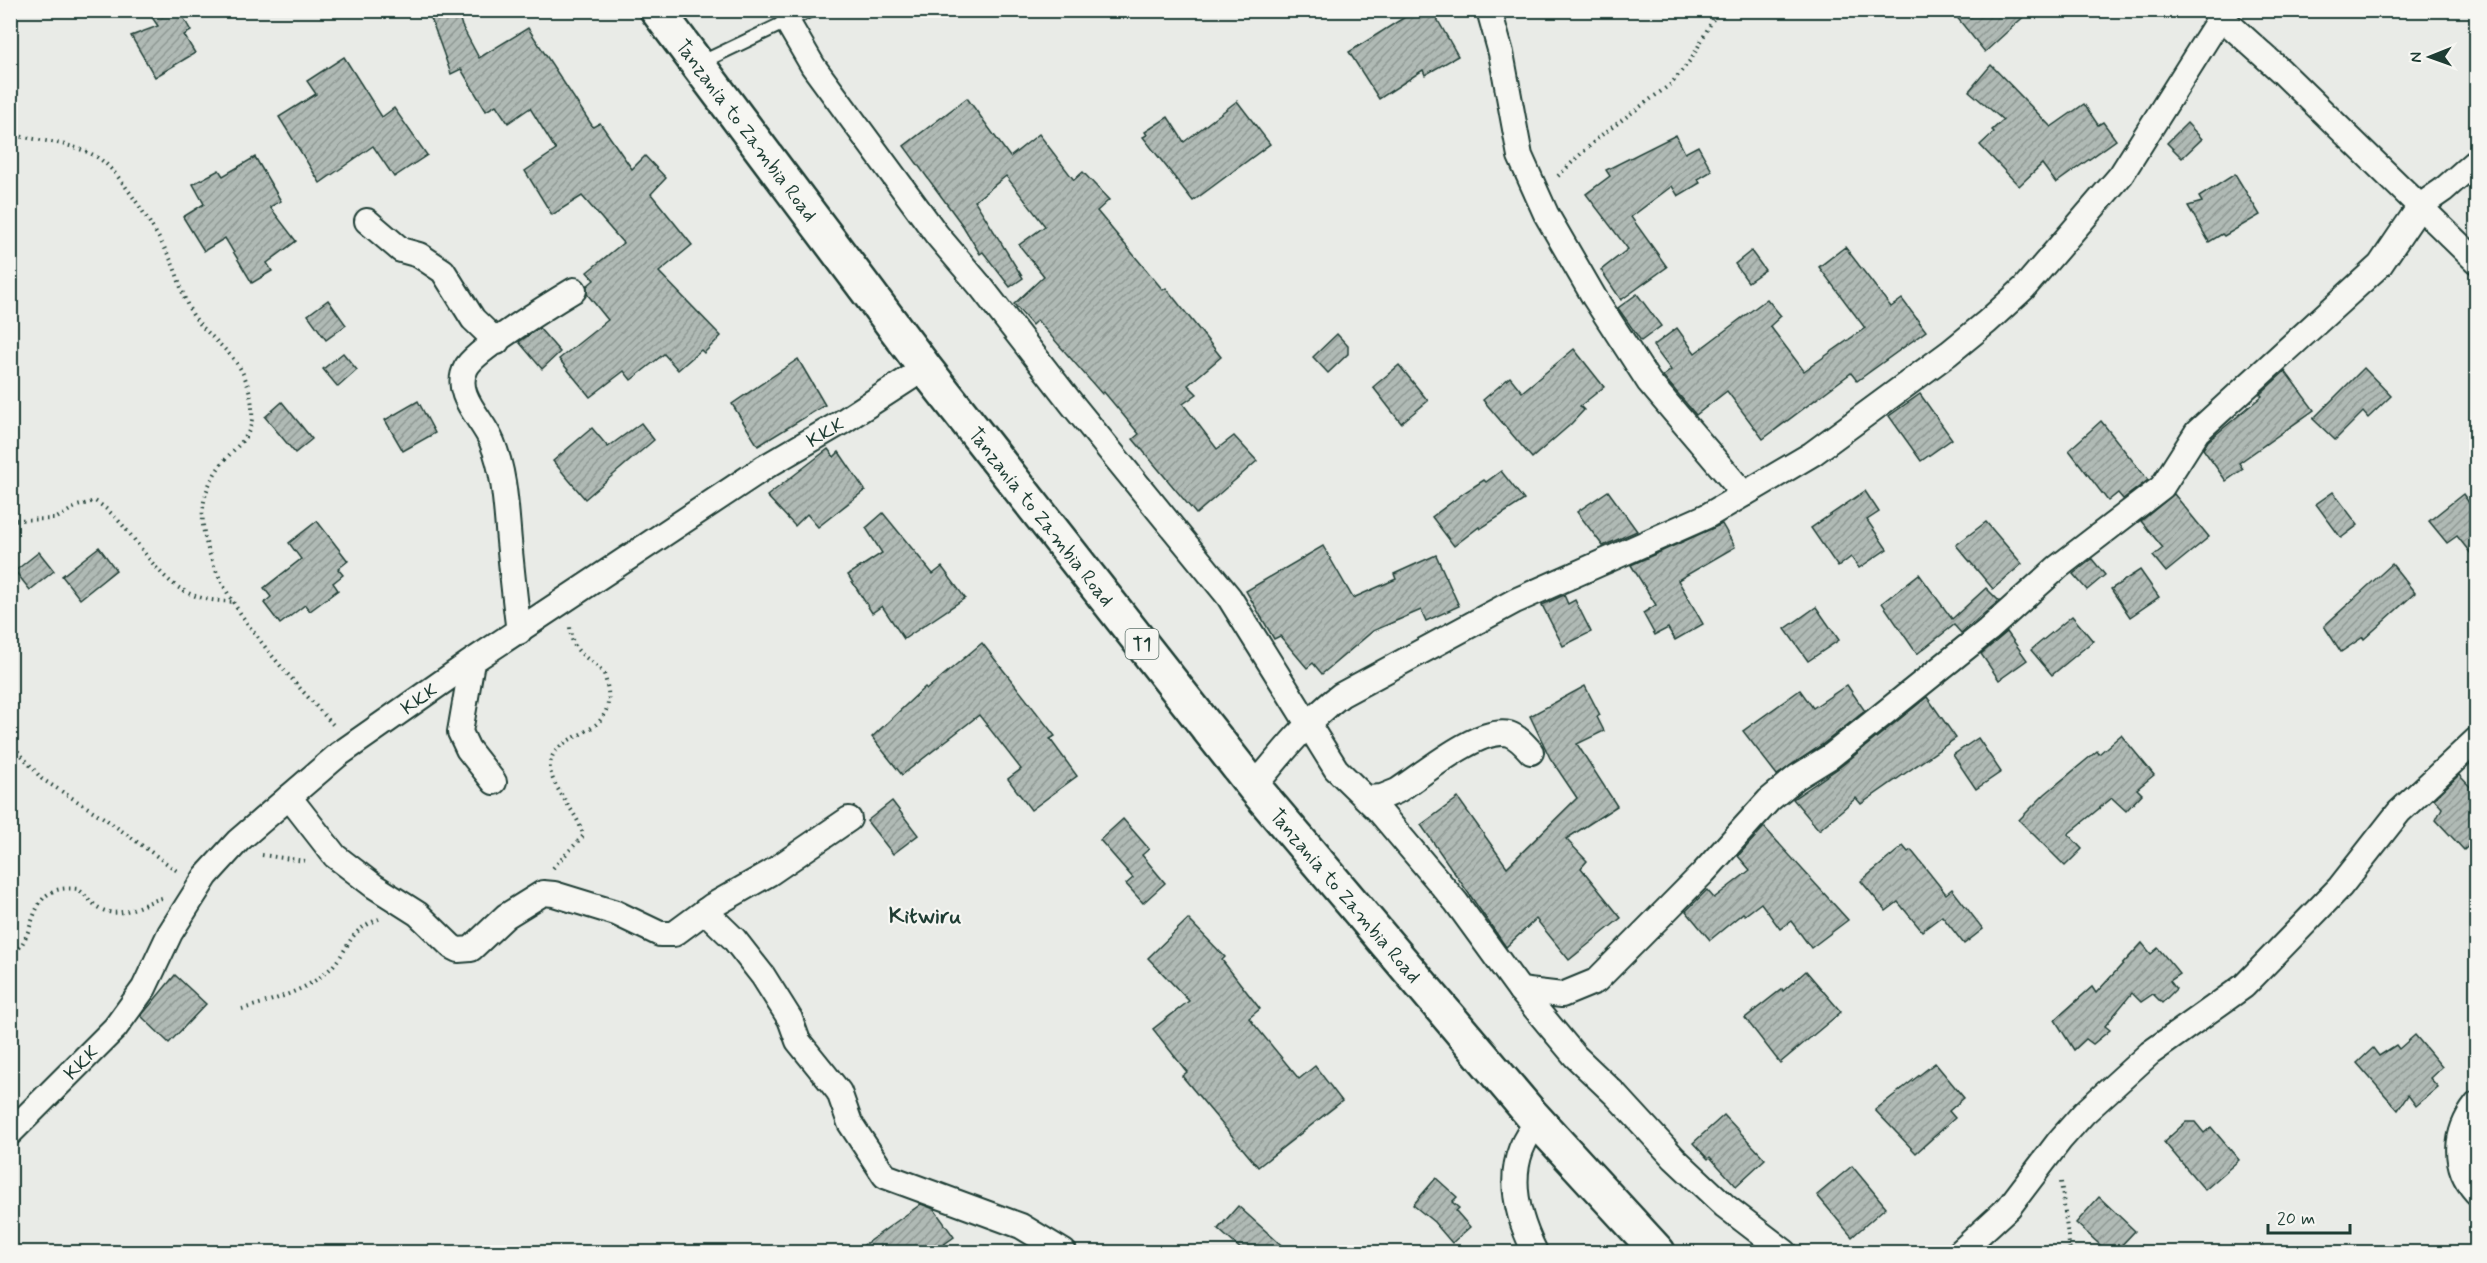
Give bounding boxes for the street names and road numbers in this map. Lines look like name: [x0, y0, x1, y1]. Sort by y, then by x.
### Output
street label: Tanzania to Zambia Road: [669, 34, 823, 228]
street label: KKK: [802, 412, 850, 455]
street label: Tanzania to Zambia Road: [962, 422, 1119, 613]
road number: T1: [1126, 629, 1158, 659]
street label: KKK: [396, 677, 444, 722]
street label: Tanzania to Zambia Road: [1263, 803, 1426, 989]
street label: KKK: [58, 1040, 105, 1087]

